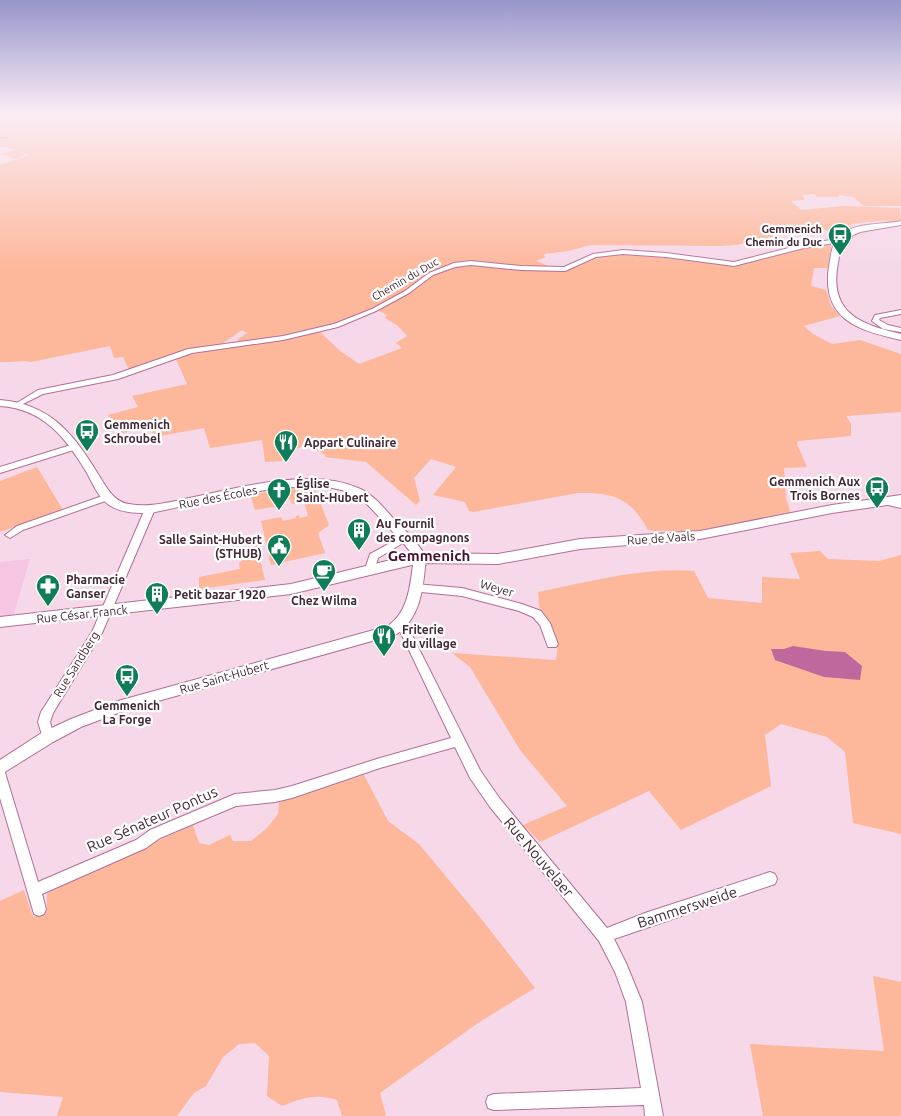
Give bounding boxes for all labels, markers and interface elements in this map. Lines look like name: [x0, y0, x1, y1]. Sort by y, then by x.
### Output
bus stop icon: Gemmenich Chemin du Duc: [827, 222, 853, 256]
place label: Gemmenich Chemin du Duc: [745, 223, 823, 248]
street label: Chemin du Duc: [370, 255, 440, 303]
bus stop icon: Gemmenich Schroubel: [74, 418, 100, 452]
place label: Gemmenich Schroubel: [104, 418, 170, 445]
restaurant icon: Appart Culinaire: [273, 429, 299, 463]
place label: Appart Culinaire: [304, 436, 397, 449]
place label: Église Saint-Hubert: [296, 475, 369, 504]
place label: Gemmenich Aux Trois Bornes: [769, 475, 860, 502]
bus stop icon: Gemmenich Aux Trois Bornes: [864, 475, 890, 509]
church icon: Église Saint-Hubert: [266, 477, 292, 511]
street label: Rue des Écoles: [178, 483, 258, 511]
building icon: Au Fournil des compagnons: [346, 517, 372, 551]
place label: Au Fournil des compagnons: [376, 517, 470, 544]
street label: Rue de Vaals: [627, 529, 695, 547]
place label: Salle Saint-Hubert (STHUB): [159, 533, 262, 561]
public building icon: Salle Saint-Hubert (STHUB): [266, 533, 292, 567]
district label: Gemmenich: [388, 547, 470, 564]
cafe icon: Chez Wilma: [311, 558, 337, 592]
pharmacy icon: Pharmacie Ganser: [35, 573, 61, 607]
place label: Pharmacie Ganser: [66, 573, 125, 600]
street label: Weyer: [479, 577, 516, 599]
building icon: Petit bazar 1920: [144, 581, 170, 615]
place label: Petit bazar 1920: [174, 588, 266, 601]
place label: Chez Wilma: [291, 594, 357, 607]
street label: Rue César Franck: [36, 603, 128, 625]
restaurant icon: Friterie du village: [371, 623, 397, 657]
place label: Friterie du village: [402, 623, 457, 650]
street label: Rue Sandberg: [51, 629, 101, 699]
street label: Rue Saint-Hubert: [178, 658, 270, 696]
bus stop icon: Gemmenich La Forge: [114, 663, 140, 697]
place label: Gemmenich La Forge: [94, 699, 160, 726]
street label: Rue Sénateur Pontus: [84, 783, 220, 855]
street label: Rue Nouvelaer: [501, 814, 577, 901]
street label: Bammersweide: [635, 883, 739, 931]

